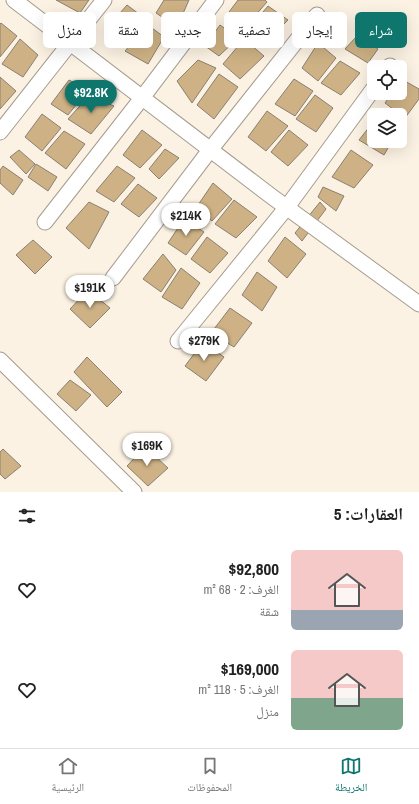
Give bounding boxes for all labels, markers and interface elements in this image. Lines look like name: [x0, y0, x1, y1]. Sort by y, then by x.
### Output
chip: منزل: [43, 12, 96, 48]
chip: شقة: [104, 12, 153, 48]
chip: جديد: [161, 12, 216, 48]
chip: تصفية: [224, 12, 284, 48]
chip: إيجار: [292, 12, 347, 48]
chip: شراء: [355, 12, 407, 48]
map controls: [367, 60, 407, 148]
button: locate: [367, 60, 407, 100]
pin: $92.8K: [58, 80, 124, 114]
text: $92.8K: [74, 84, 108, 101]
button: layers: [367, 108, 407, 148]
pin: $214K: [158, 203, 214, 237]
text: $214K: [170, 207, 202, 224]
pin: $191K: [62, 275, 118, 309]
text: $191K: [74, 279, 106, 296]
pin: $279K: [176, 328, 232, 362]
text: $279K: [188, 332, 220, 349]
pin: $169K: [119, 433, 175, 467]
text: $169K: [131, 437, 163, 454]
text: العقارات: 5: [334, 502, 403, 525]
icon: filters: [16, 505, 38, 527]
text: $92,800: [229, 557, 279, 580]
icon: home: [323, 566, 371, 614]
icon: heart: [16, 579, 38, 601]
text: الغرف: 2 · 68 m²: [203, 581, 279, 598]
text: شقة: [260, 603, 279, 620]
text: $169,000: [221, 657, 279, 680]
icon: home: [323, 666, 371, 714]
icon: heart: [16, 679, 38, 701]
text: الغرف: 5 · 118 m²: [198, 681, 279, 698]
text: منزل: [256, 703, 279, 720]
tab: الرئيسية: [52, 755, 84, 798]
tab: المحفوظات: [187, 755, 232, 798]
tab: الخريطة: [335, 755, 367, 798]

